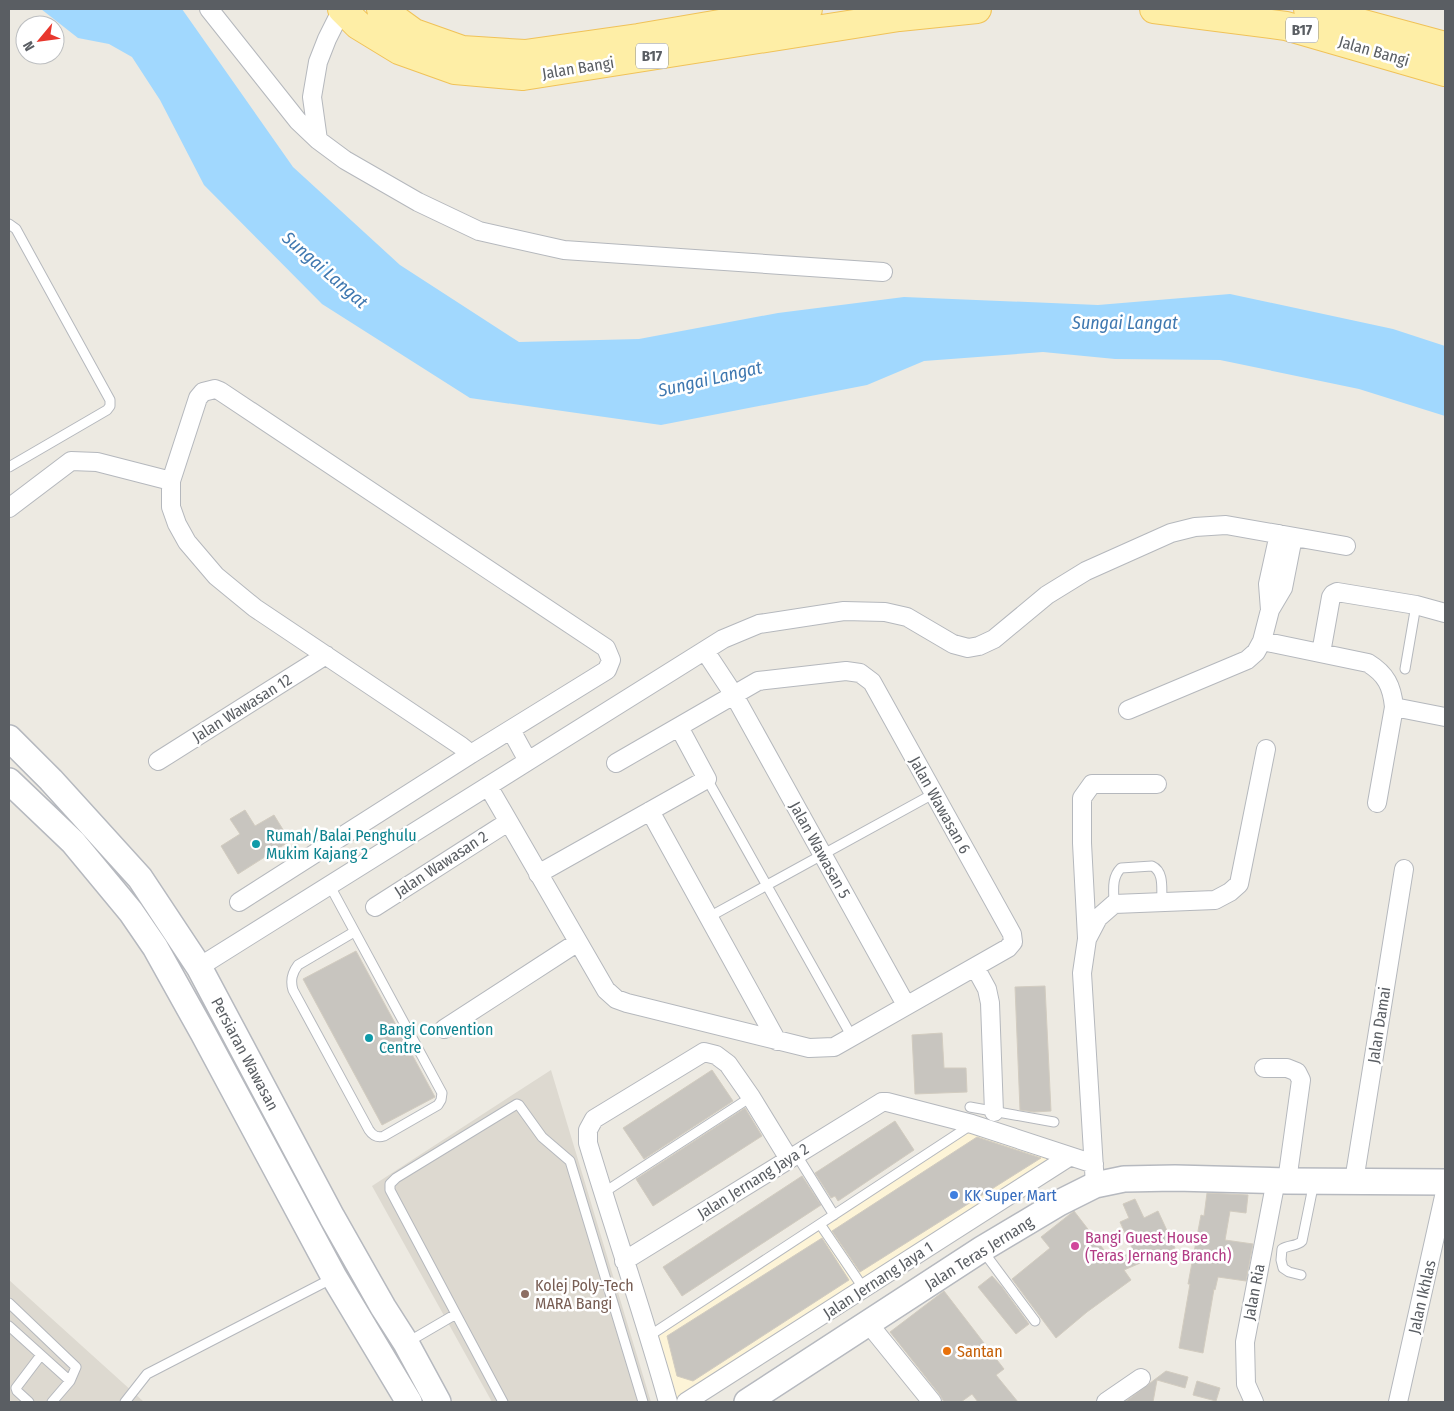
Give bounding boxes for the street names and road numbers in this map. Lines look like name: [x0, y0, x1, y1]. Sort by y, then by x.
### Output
road number: B17: [1286, 18, 1318, 42]
street label: Jalan Bangi: [1336, 32, 1412, 70]
road number: B17: [636, 44, 668, 68]
street label: Jalan Bangi: [541, 53, 615, 83]
street label: Jalan Wawasan 12: [189, 670, 295, 746]
street label: Jalan Wawasan 6: [905, 753, 975, 857]
street label: Jalan Wawasan 5: [786, 798, 854, 902]
street label: Jalan Wawasan 2: [391, 827, 491, 901]
street label: Jalan Damai: [1364, 985, 1394, 1065]
street label: Persiaran Wawasan: [207, 994, 283, 1114]
street label: Jalan Jernang Jaya 2: [694, 1139, 812, 1223]
street label: Jalan Teras Jernang: [921, 1212, 1037, 1294]
street label: Jalan Jernang Jaya 1: [820, 1238, 936, 1322]
street label: Jalan Ikhlas: [1404, 1258, 1440, 1336]
street label: Jalan Ria: [1239, 1262, 1269, 1322]

